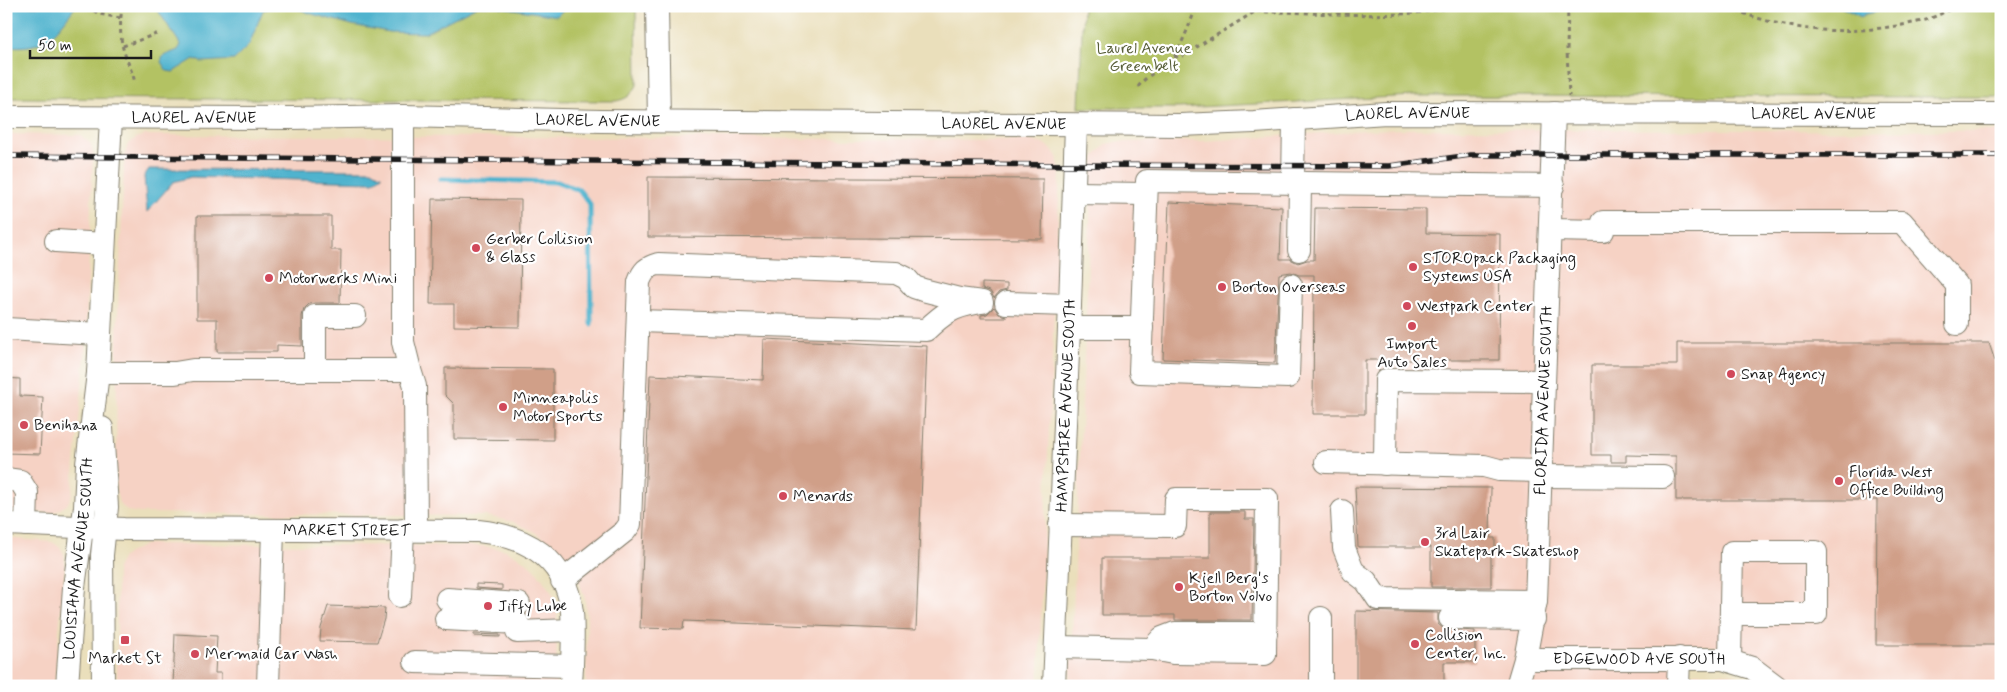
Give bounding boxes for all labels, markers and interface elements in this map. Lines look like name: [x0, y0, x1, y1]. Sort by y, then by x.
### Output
scale bar: [30, 28, 151, 60]
text: 50 m: [38, 36, 72, 56]
park label: Laurel Avenue Greenbelt: [1097, 38, 1192, 77]
street label: LAUREL AVENUE: [1344, 102, 1470, 126]
street label: LAUREL AVENUE: [1751, 103, 1876, 124]
street label: LAUREL AVENUE: [131, 107, 257, 128]
street label: LAUREL AVENUE: [535, 109, 660, 132]
street label: LAUREL AVENUE: [941, 113, 1066, 135]
place label: Gerber Collision & Glass: [486, 229, 593, 268]
marker: Gerber Collision & Glass: [470, 242, 482, 254]
place label: STOROpack Packaging Systems USA: [1423, 248, 1576, 287]
marker: STOROpack Packaging Systems USA: [1407, 261, 1419, 273]
place label: Motorwerks Mini: [279, 268, 397, 289]
marker: Motorwerks Mini: [263, 272, 275, 284]
place label: Borton Overseas: [1232, 277, 1345, 298]
marker: Borton Overseas: [1216, 281, 1228, 293]
place label: Westpark Center: [1417, 296, 1533, 317]
street label: HAMPSHIRE AVENUE SOUTH: [1051, 298, 1081, 512]
marker: Westpark Center: [1401, 300, 1413, 312]
street label: FLORIDA AVENUE SOUTH: [1529, 305, 1557, 495]
marker: Import Auto Sales: [1406, 320, 1418, 332]
place label: Import Auto Sales: [1377, 334, 1447, 373]
place label: Snap Agency: [1741, 364, 1825, 385]
marker: Snap Agency: [1725, 368, 1737, 380]
place label: Minneapolis Motor Sports: [513, 388, 603, 427]
marker: Minneapolis Motor Sports: [497, 401, 509, 413]
place label: Benihana: [34, 415, 98, 436]
marker: Benihana: [18, 419, 30, 431]
street label: LOUISIANA AVENUE SOUTH: [58, 455, 98, 661]
place label: Florida West Office Building: [1849, 462, 1944, 502]
marker: Florida West Office Building: [1833, 475, 1845, 487]
place label: Menards: [793, 486, 853, 507]
marker: Menards: [777, 490, 789, 502]
street label: MARKET STREET: [283, 519, 412, 541]
place label: 3rd Lair Skatepark-Skateshop: [1435, 523, 1579, 562]
marker: 3rd Lair Skatepark-Skateshop: [1419, 536, 1431, 548]
place label: Kjell Berg's Borton Volvo: [1189, 568, 1273, 607]
marker: Kjell Berg's Borton Volvo: [1173, 581, 1185, 593]
place label: Jiffy Lube: [498, 596, 568, 617]
marker: Jiffy Lube: [482, 600, 494, 612]
place label: Collision Center, Inc.: [1425, 625, 1506, 664]
marker: Market St: [119, 634, 131, 646]
marker: Collision Center, Inc.: [1409, 638, 1421, 650]
place label: Mermaid Car Wash: [205, 644, 338, 665]
place label: Market St: [88, 648, 162, 669]
marker: Mermaid Car Wash: [189, 648, 201, 660]
street label: EDGEWOOD AVE SOUTH: [1553, 649, 1725, 670]

